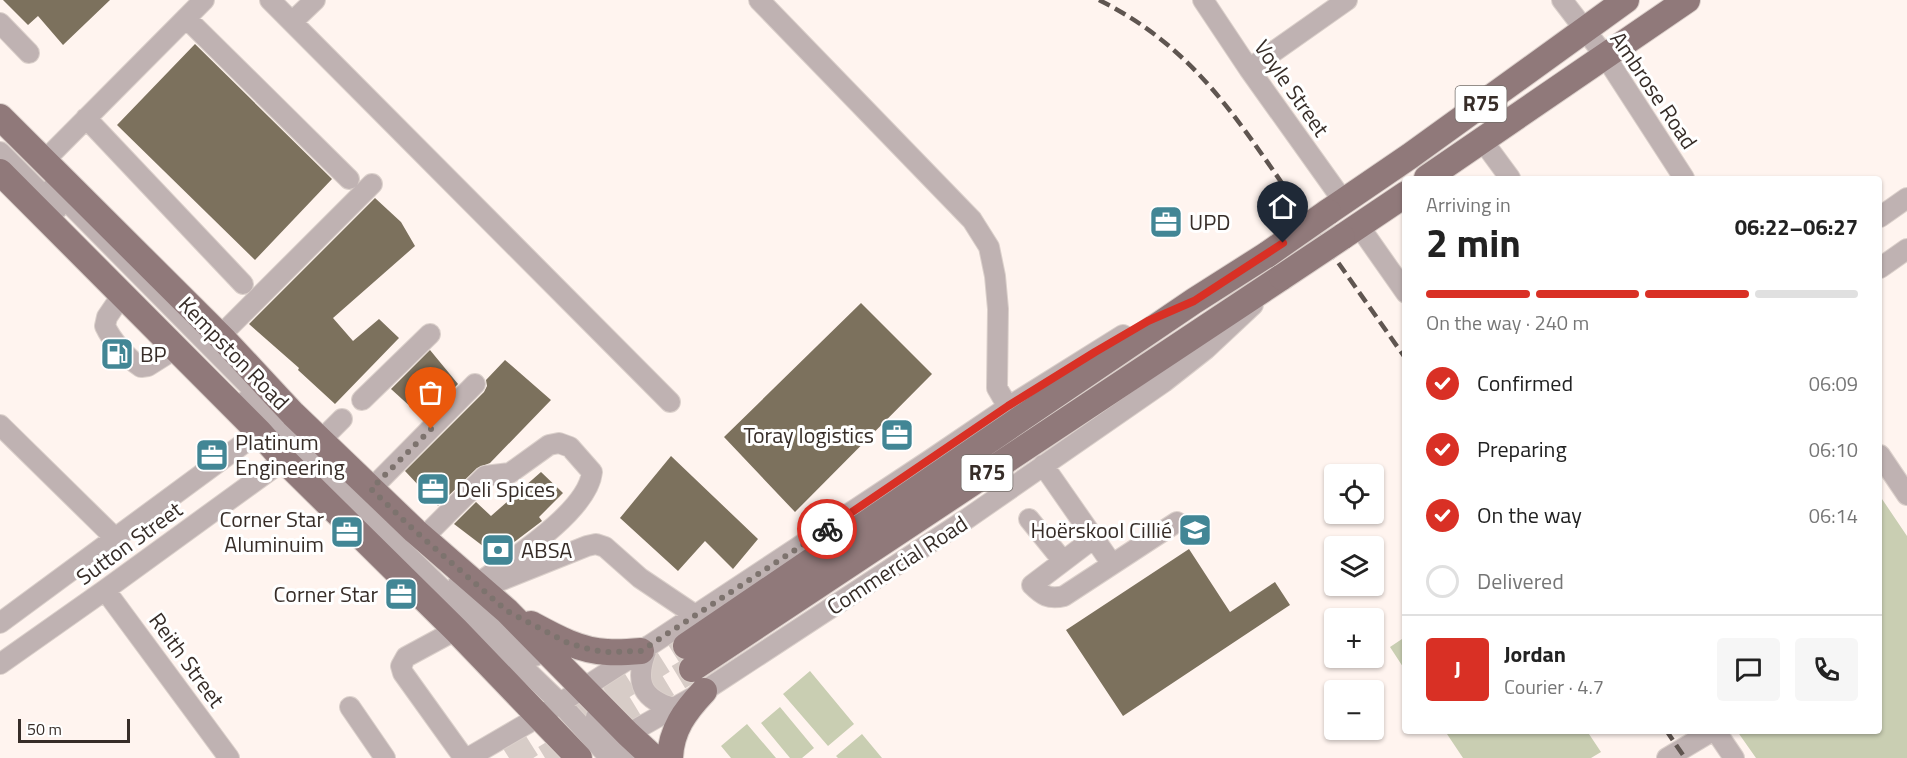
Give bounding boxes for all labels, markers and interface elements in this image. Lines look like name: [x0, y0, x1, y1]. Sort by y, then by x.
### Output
street label: Ambrose Road: [1602, 24, 1706, 156]
street label: Voyle Street: [1246, 32, 1338, 144]
road number: R75: [1456, 86, 1506, 122]
pin: [1257, 181, 1308, 243]
text: Arriving in: [1426, 189, 1511, 220]
icon: home: [1266, 190, 1299, 223]
office icon: UPD: [1148, 204, 1184, 240]
place label: UPD: [1189, 205, 1230, 239]
text: 06:22–06:27: [1735, 210, 1858, 244]
text: 2 min: [1426, 213, 1521, 272]
street label: Kempston Road: [171, 288, 297, 418]
text: On the way · 240 m: [1426, 307, 1589, 338]
fuel station icon: BP: [99, 336, 135, 372]
place label: BP: [140, 337, 167, 371]
text: Confirmed: [1477, 366, 1573, 400]
pin: [405, 367, 456, 429]
icon: check: [1426, 367, 1459, 400]
text: 06:09: [1809, 368, 1858, 399]
icon: bag: [414, 376, 447, 409]
office icon: Toray logistics: [879, 417, 915, 453]
place label: Toray logistics: [743, 418, 874, 452]
place label: Platinum Engineering: [235, 425, 345, 484]
text: Preparing: [1477, 432, 1567, 466]
icon: check: [1426, 433, 1459, 466]
text: 06:10: [1809, 434, 1858, 465]
office icon: Platinum Engineering: [194, 437, 230, 473]
road number: R75: [962, 455, 1012, 491]
map controls: [1324, 464, 1384, 740]
button: locate: [1324, 464, 1384, 524]
office icon: Deli Spices: [415, 471, 451, 507]
place label: Deli Spices: [456, 472, 555, 506]
street label: Sutton Street: [69, 493, 189, 593]
text: On the way: [1477, 498, 1582, 532]
courier: [797, 499, 857, 559]
icon: check: [1426, 499, 1459, 532]
text: 06:14: [1809, 500, 1858, 531]
place label: Corner Star Aluminuim: [220, 502, 324, 561]
street label: Commercial Road: [820, 507, 974, 623]
school or university icon: Hoërskool Cillié: [1177, 512, 1213, 548]
icon: bike: [811, 513, 844, 546]
place label: Hoërskool Cillié: [1030, 513, 1172, 547]
office icon: Corner Star Aluminuim: [329, 514, 365, 550]
bank icon: ABSA: [480, 532, 516, 568]
place label: ABSA: [521, 533, 572, 567]
button: layers: [1324, 536, 1384, 596]
text: Delivered: [1477, 564, 1564, 598]
office icon: Corner Star: [383, 576, 419, 612]
place label: Corner Star: [274, 577, 378, 611]
street label: Reith Street: [141, 605, 233, 715]
button: +: [1324, 608, 1384, 668]
text: Jordan: [1504, 637, 1566, 671]
button: chat: [1717, 638, 1780, 701]
button: phone: [1795, 638, 1858, 701]
text: J: [1454, 652, 1461, 686]
text: Courier · 4.7: [1504, 671, 1604, 702]
button: −: [1324, 680, 1384, 740]
scale bar: [18, 716, 130, 744]
text: 50 m: [27, 717, 62, 741]

